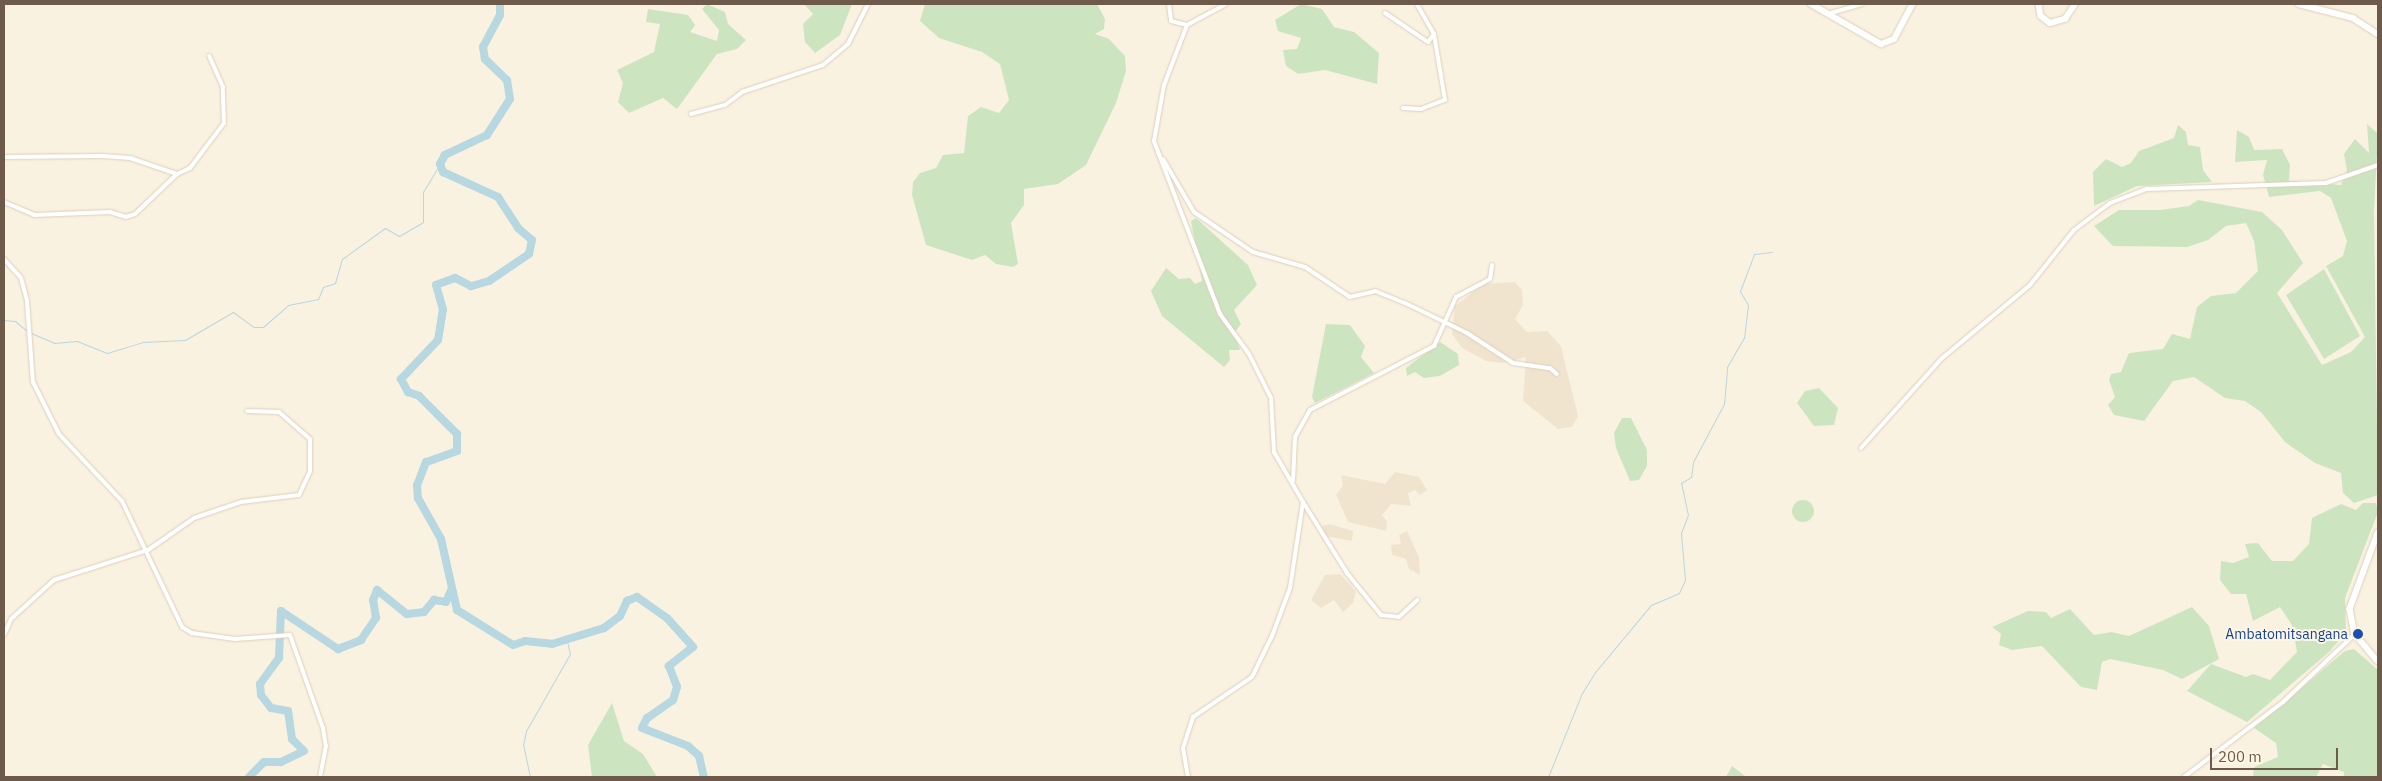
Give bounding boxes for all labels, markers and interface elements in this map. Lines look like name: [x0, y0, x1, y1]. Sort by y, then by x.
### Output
place label: Ambatomitsangana: [2225, 626, 2348, 642]
marker: Ambatomitsangana: [2352, 628, 2364, 640]
scale bar: [2212, 738, 2340, 770]
text: 200 m: [2218, 747, 2262, 766]

